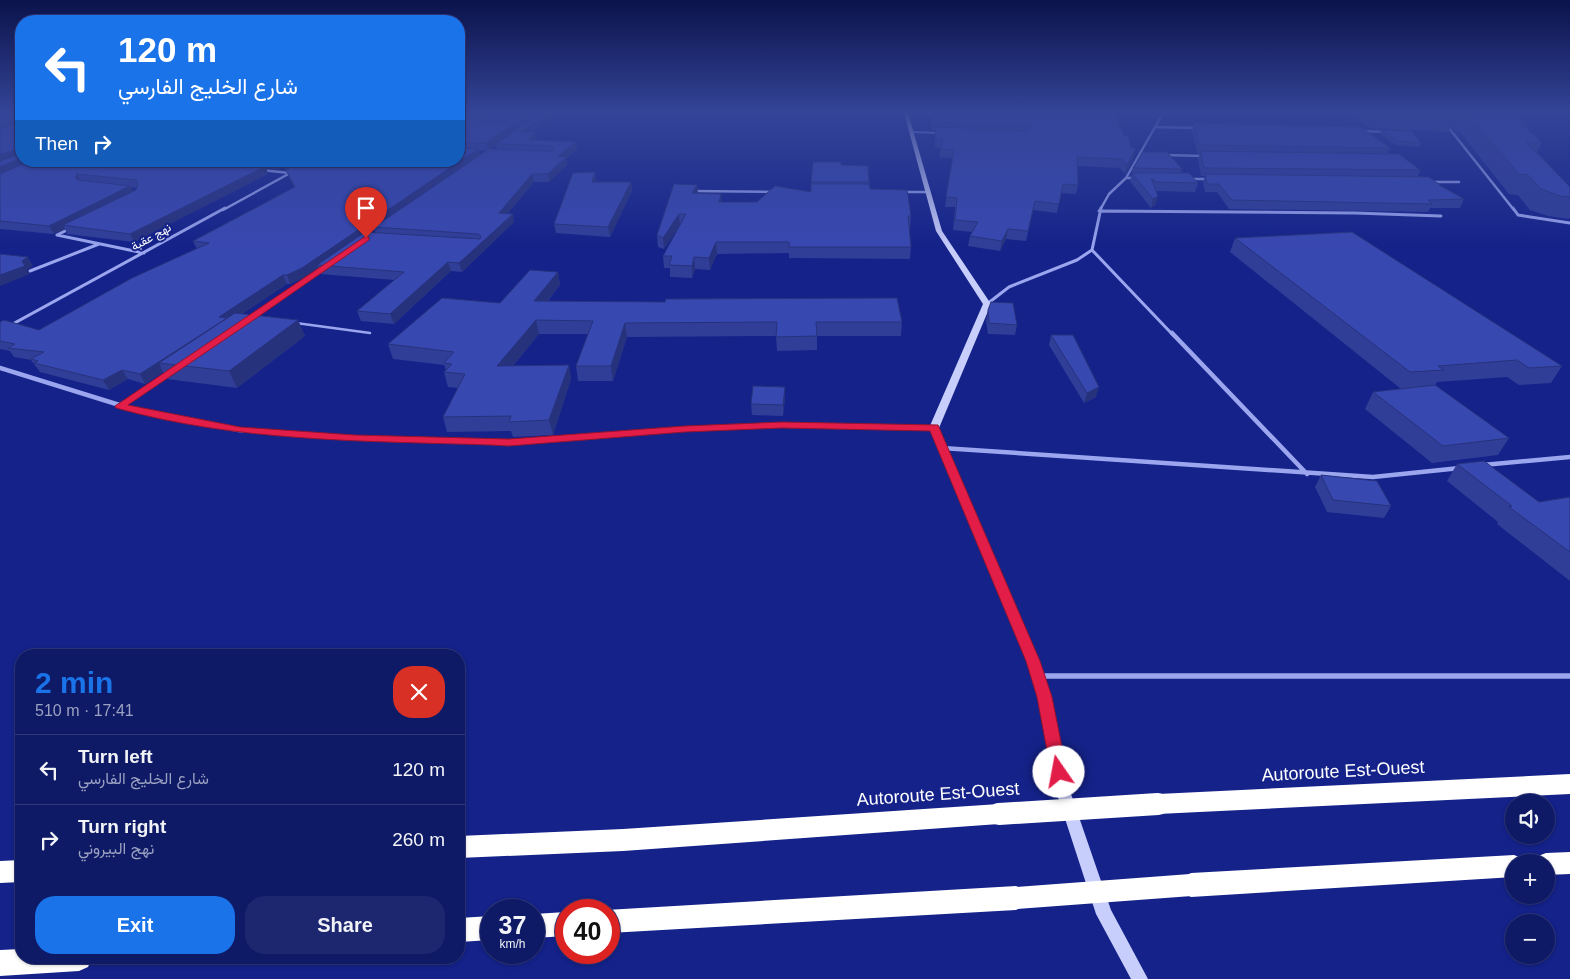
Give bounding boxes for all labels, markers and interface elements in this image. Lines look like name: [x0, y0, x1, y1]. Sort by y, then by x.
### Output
text: 120 m: [118, 30, 217, 69]
icon: left: [35, 35, 100, 100]
text: شارع الخليج الفارسي: [118, 74, 298, 99]
icon: right: [88, 130, 116, 158]
text: Then: [35, 133, 78, 154]
pin: [345, 187, 387, 238]
icon: arrive: [352, 194, 380, 222]
street label: نهج عقبة: [129, 220, 174, 255]
text: 2 min: [35, 666, 113, 699]
button: close: [393, 666, 445, 718]
text: 510 m · 17:41: [35, 702, 134, 719]
position arrow: [1032, 745, 1084, 797]
text: Turn left: [78, 746, 153, 767]
icon: left: [35, 756, 63, 784]
street label: Autoroute Est-Ouest: [1261, 757, 1425, 785]
text: 120 m: [392, 759, 445, 780]
text: شارع الخليج الفارسي: [78, 770, 209, 787]
street label: Autoroute Est-Ouest: [856, 778, 1020, 810]
map controls: [1505, 794, 1555, 964]
button: sound: [1505, 794, 1555, 844]
text: Turn right: [78, 816, 166, 837]
icon: right: [35, 826, 63, 854]
text: 260 m: [392, 829, 445, 850]
text: نهج البيروني: [78, 840, 154, 857]
button: +: [1505, 854, 1555, 904]
button: Exit: [35, 896, 235, 954]
button: Share: [245, 896, 445, 954]
speed limit sign: 40: [555, 899, 620, 964]
text: 37: [499, 911, 526, 939]
button: −: [1505, 914, 1555, 964]
text: km/h: [499, 937, 526, 951]

